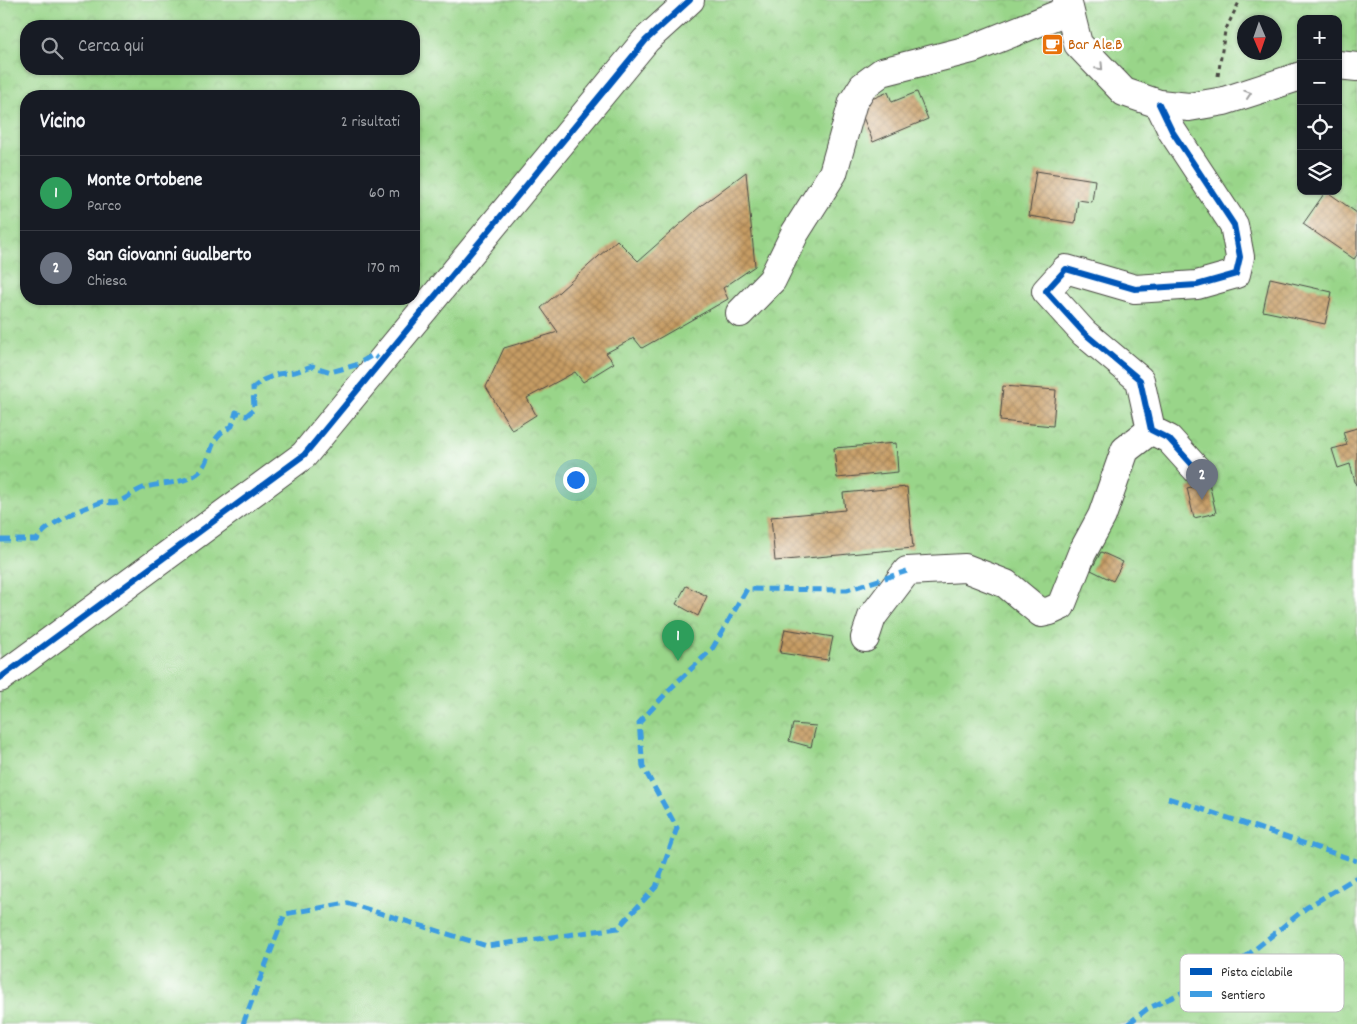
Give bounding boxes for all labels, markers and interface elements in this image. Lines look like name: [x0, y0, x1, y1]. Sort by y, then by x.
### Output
north arrow: [1237, 15, 1282, 60]
map controls: [1297, 15, 1342, 195]
button: +: [1297, 15, 1342, 60]
search box: [20, 20, 420, 75]
cafe icon: Bar Ale.B: [1040, 33, 1064, 57]
icon: search: [38, 34, 66, 62]
text: Cerca qui: [78, 34, 144, 61]
place label: Bar Ale.B: [1068, 34, 1123, 57]
button: −: [1297, 60, 1342, 105]
one-way arrow: [1094, 61, 1103, 70]
one-way arrow: [1243, 89, 1251, 99]
button: locate: [1297, 105, 1342, 150]
text: Vicino: [40, 108, 85, 138]
text: 2 risultati: [341, 111, 400, 134]
button: layers: [1297, 150, 1342, 195]
text: Monte Ortobene: [87, 168, 202, 195]
text: 1: [54, 182, 58, 205]
text: 60 m: [369, 182, 400, 205]
text: Parco: [87, 195, 121, 218]
text: San Giovanni Gualberto: [87, 243, 251, 270]
text: 2: [53, 257, 60, 280]
text: 170 m: [367, 257, 400, 280]
text: Chiesa: [87, 270, 126, 293]
pin: 2: [1186, 459, 1218, 500]
your location: [563, 467, 589, 493]
pin: 1: [662, 620, 694, 661]
legend: [1180, 954, 1344, 1012]
text: Pista ciclabile: [1221, 963, 1293, 983]
text: Sentiero: [1221, 986, 1265, 1006]

